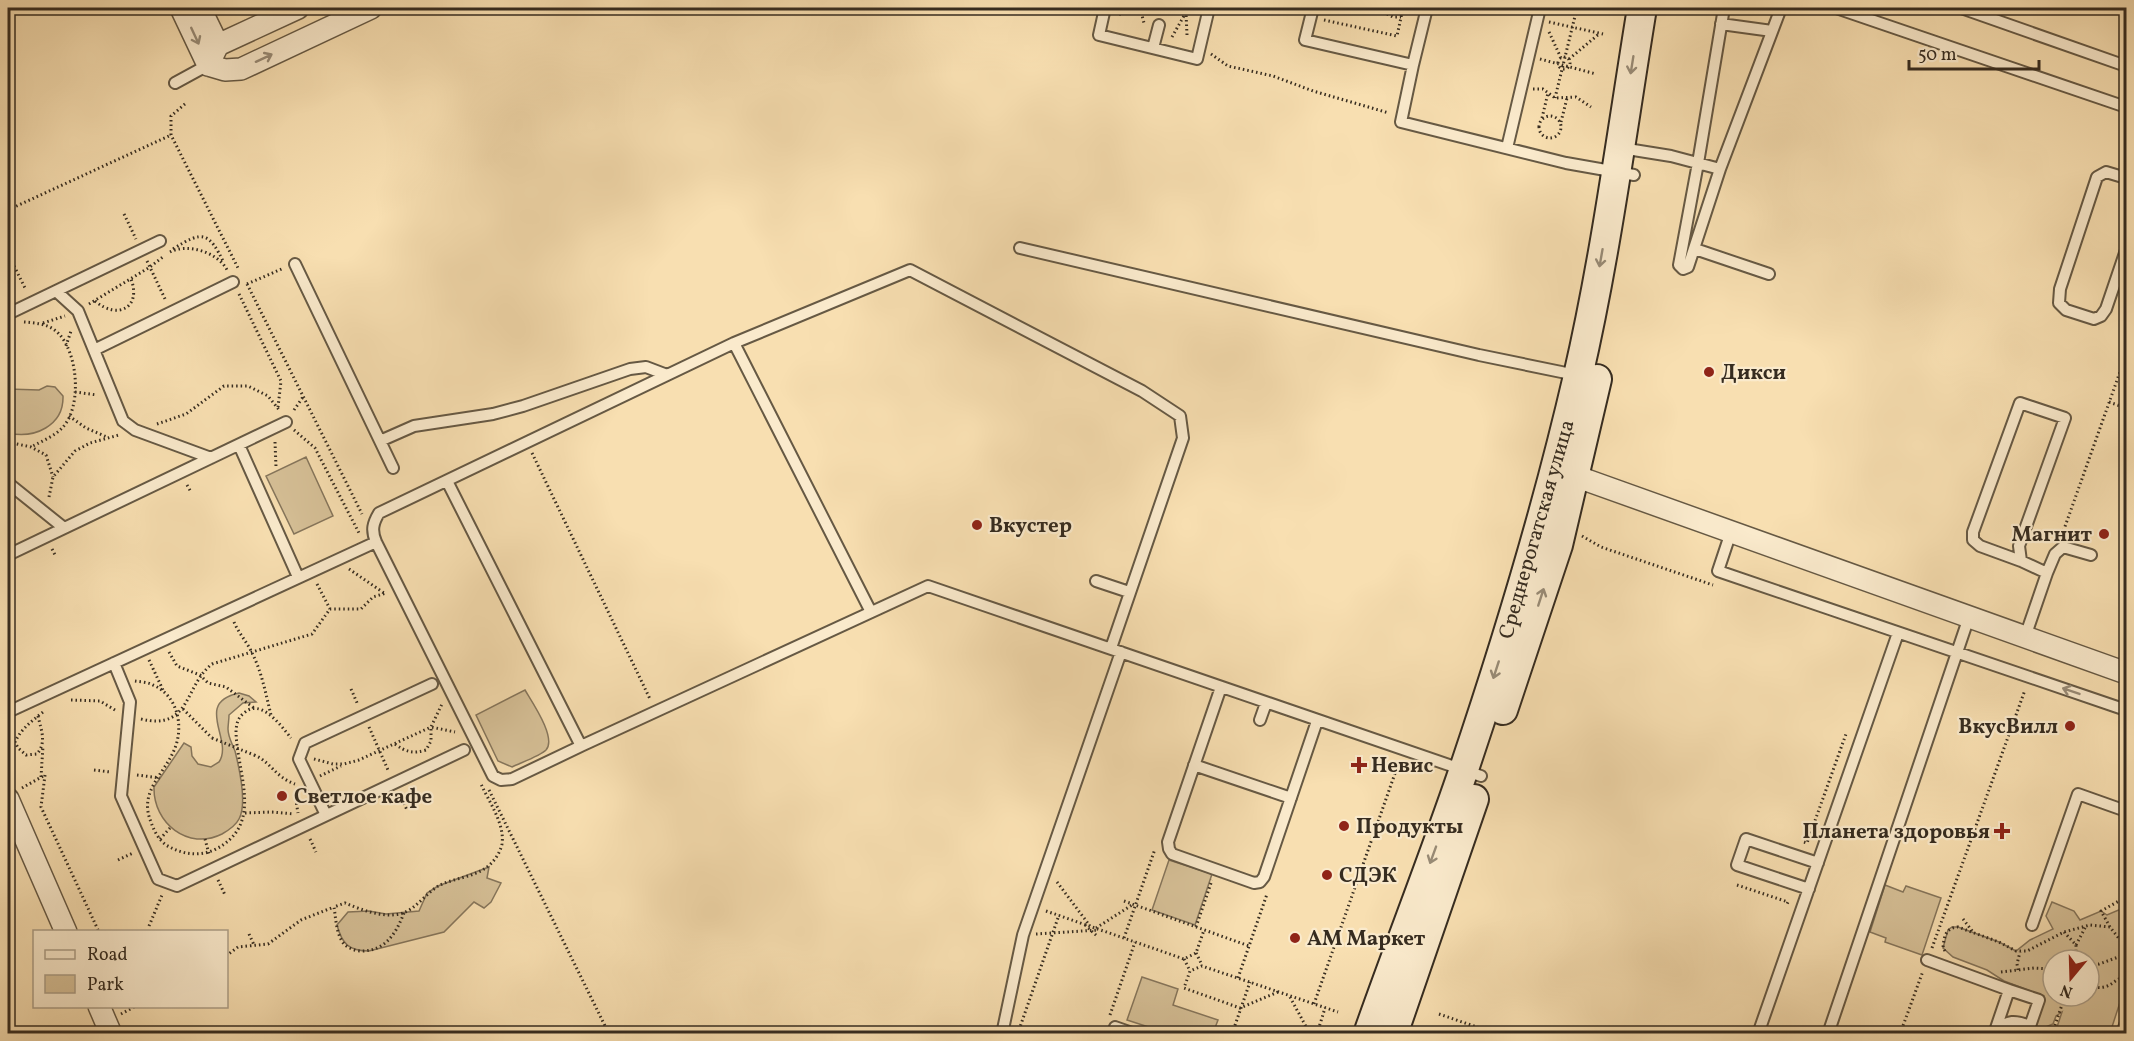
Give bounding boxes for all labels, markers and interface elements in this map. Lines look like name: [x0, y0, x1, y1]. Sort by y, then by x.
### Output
one-way arrow: [189, 27, 201, 45]
scale bar: [1909, 33, 2040, 71]
text: 50 m: [1918, 43, 1957, 68]
one-way arrow: [254, 52, 272, 64]
one-way arrow: [1627, 55, 1638, 75]
one-way arrow: [1595, 247, 1606, 267]
place label: Дикси: [1721, 359, 1786, 388]
marker: Дикси: [1702, 365, 1716, 379]
street label: Среднерогатская улица: [1492, 416, 1583, 642]
place label: Вкустер: [989, 512, 1072, 541]
marker: Вкустер: [970, 518, 984, 532]
place label: Магнит: [2012, 521, 2092, 550]
marker: Магнит: [2097, 527, 2111, 541]
one-way arrow: [1536, 588, 1547, 607]
one-way arrow: [1489, 660, 1500, 679]
one-way arrow: [2062, 685, 2081, 696]
place label: ВкусВилл: [1958, 713, 2058, 742]
marker: ВкусВилл: [2063, 719, 2077, 733]
place label: Невис: [1371, 752, 1434, 781]
marker: Невис: [1352, 758, 1366, 772]
place label: Светлое кафе: [294, 783, 432, 812]
marker: Светлое кафе: [275, 789, 289, 803]
place label: Продукты: [1356, 813, 1463, 842]
place label: Планета здоровья: [1802, 818, 1990, 847]
marker: Продукты: [1337, 819, 1351, 833]
marker: Планета здоровья: [1995, 824, 2009, 838]
one-way arrow: [1426, 845, 1437, 864]
place label: СДЭК: [1339, 862, 1397, 891]
marker: СДЭК: [1320, 868, 1334, 882]
place label: АМ Маркет: [1307, 925, 1426, 954]
legend: [33, 930, 228, 1008]
marker: АМ Маркет: [1288, 931, 1302, 945]
text: Road: [87, 943, 128, 968]
north arrow: [2041, 948, 2101, 1008]
text: Park: [87, 973, 124, 998]
text: N: [2057, 978, 2076, 1003]

